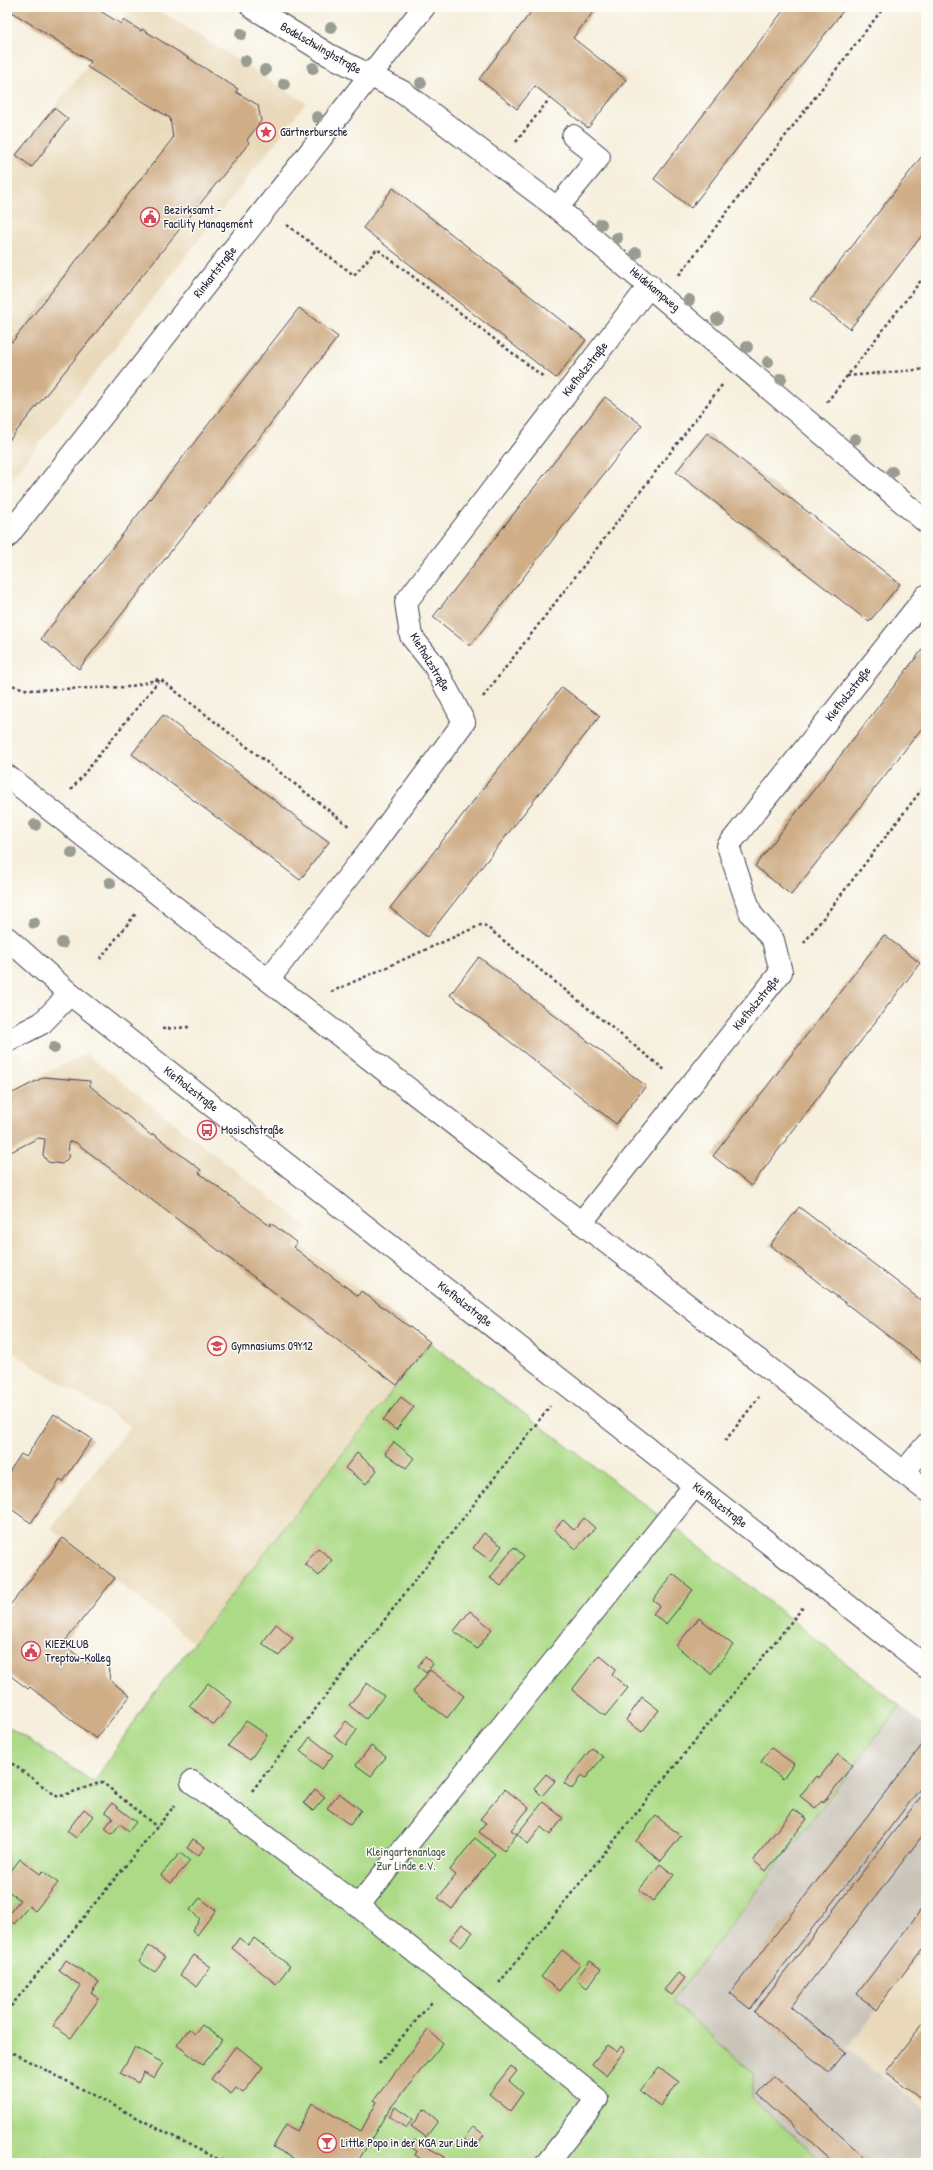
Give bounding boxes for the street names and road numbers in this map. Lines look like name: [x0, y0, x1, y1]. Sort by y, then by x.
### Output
street label: Bodelschwinghstraße: [278, 17, 365, 78]
street label: Rinkartstraße: [189, 242, 240, 301]
street label: Heidekampweg: [626, 262, 684, 315]
street label: Kiefholzstraße: [558, 337, 612, 400]
street label: Kiefholzstraße: [406, 629, 455, 694]
street label: Kiefholzstraße: [821, 662, 875, 725]
street label: Kiefholzstraße: [728, 972, 783, 1033]
street label: Kiefholzstraße: [160, 1062, 223, 1116]
street label: Kiefholzstraße: [434, 1277, 497, 1331]
street label: Kiefholzstraße: [689, 1478, 752, 1532]

